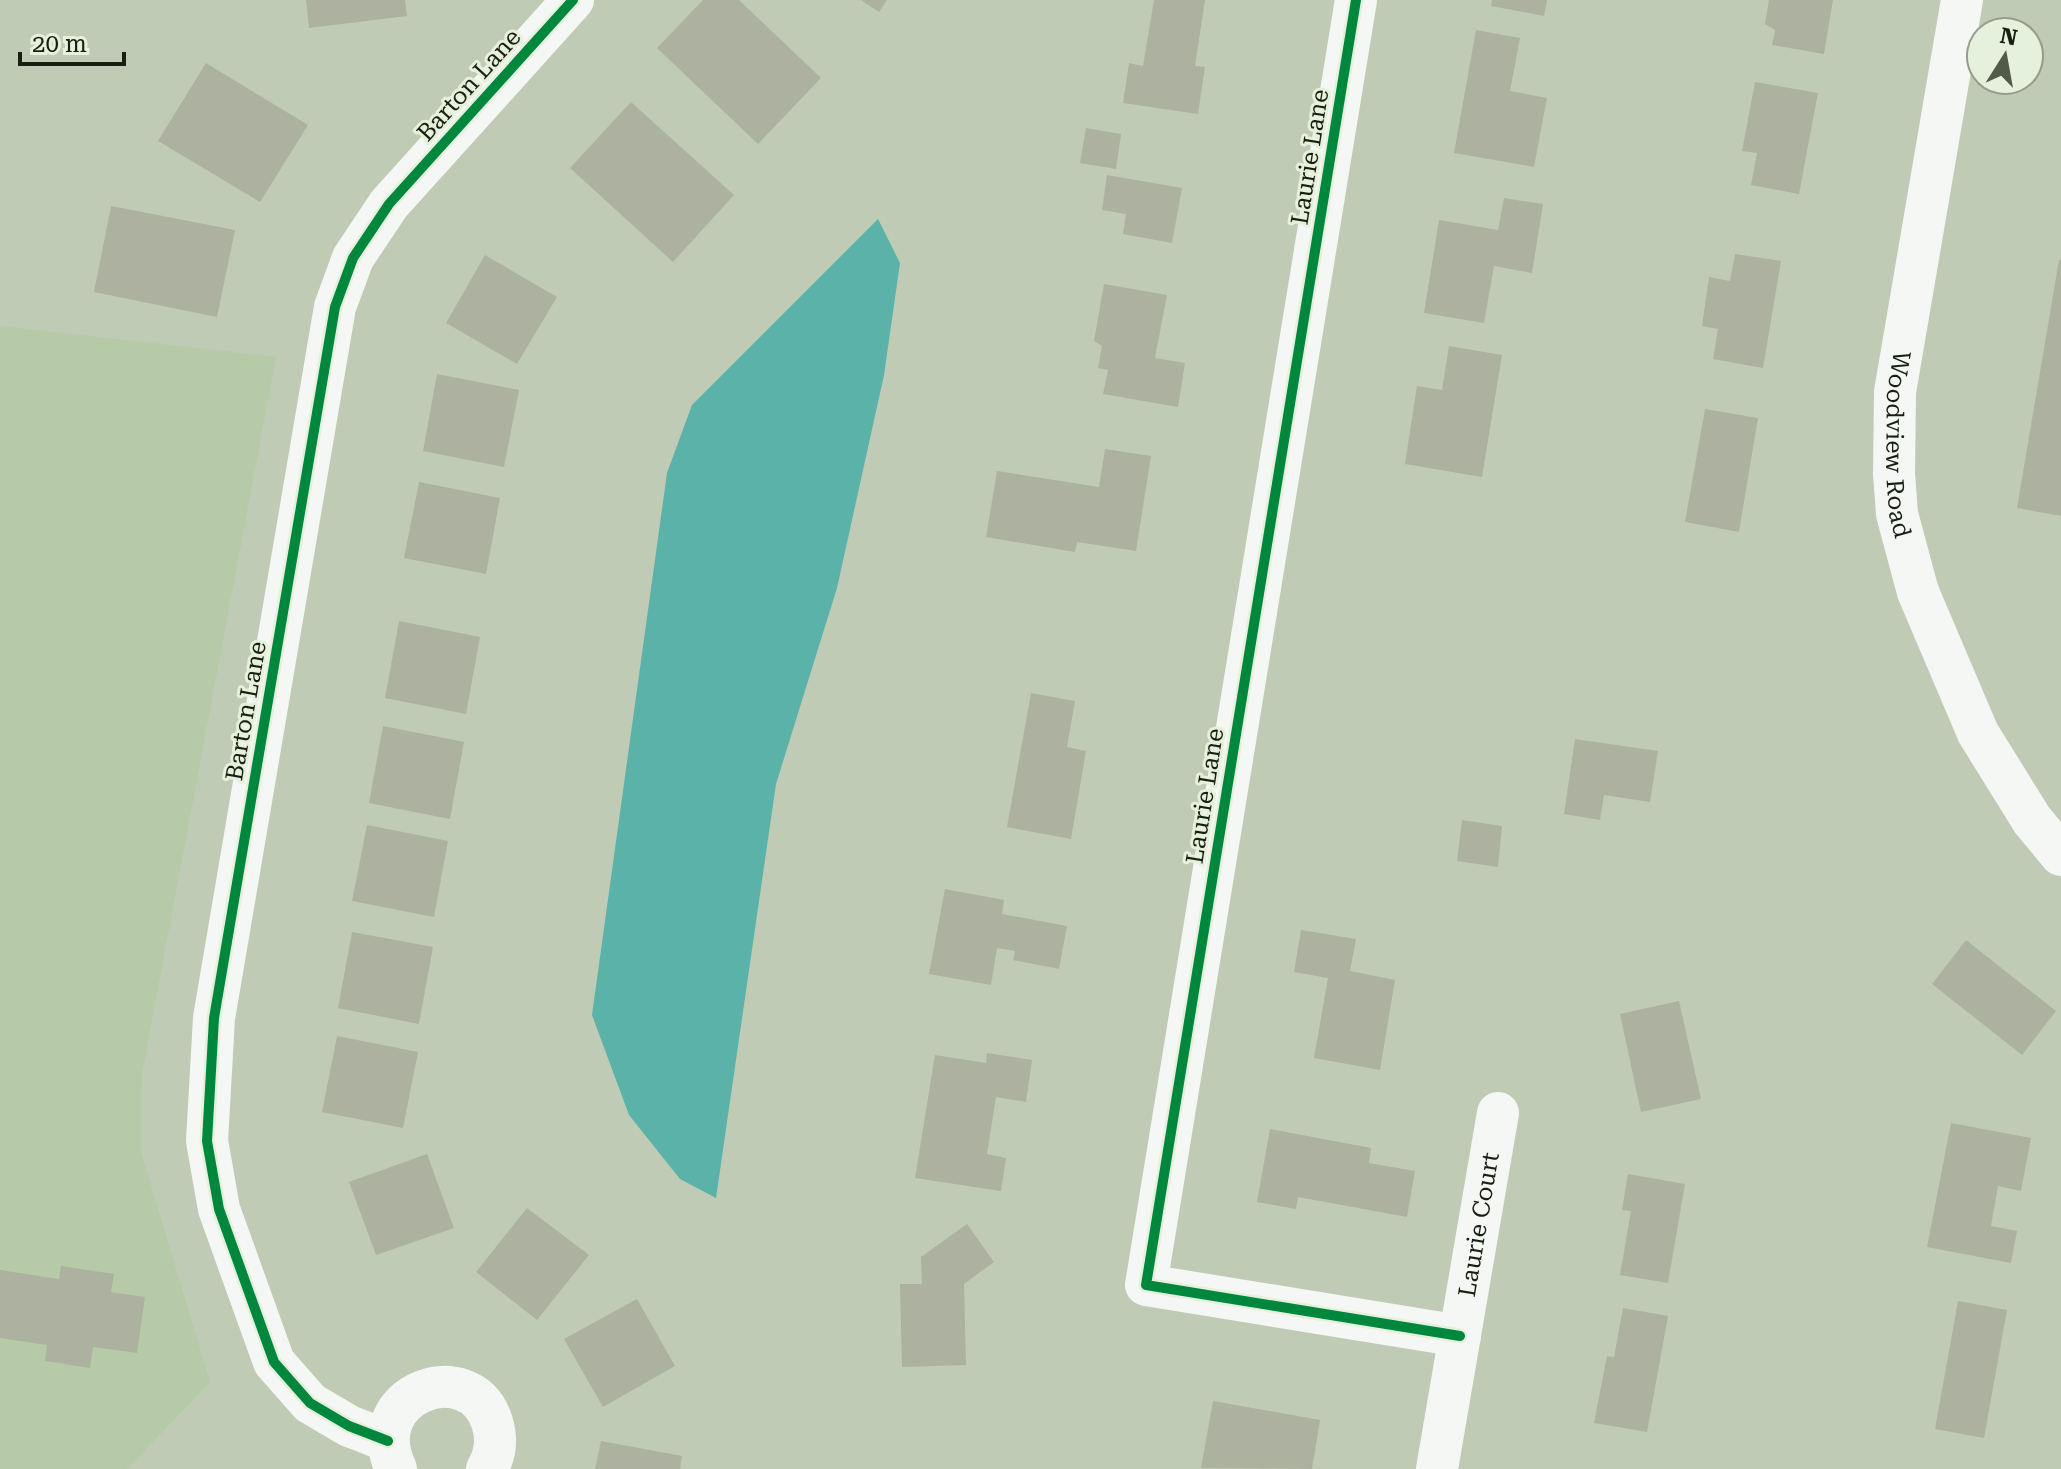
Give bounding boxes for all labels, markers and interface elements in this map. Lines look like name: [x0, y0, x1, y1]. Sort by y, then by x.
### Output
scale bar: [20, 16, 124, 66]
north arrow: [1965, 16, 2045, 96]
street label: Barton Lane: [411, 23, 527, 147]
text: N: [1998, 23, 2019, 51]
text: 20 m: [32, 30, 87, 58]
street label: Laurie Lane: [1285, 87, 1335, 227]
street label: Woodview Road: [1880, 349, 1917, 541]
street label: Barton Lane: [220, 639, 272, 783]
street label: Laurie Lane: [1180, 726, 1230, 866]
street label: Laurie Court: [1453, 1150, 1505, 1299]

